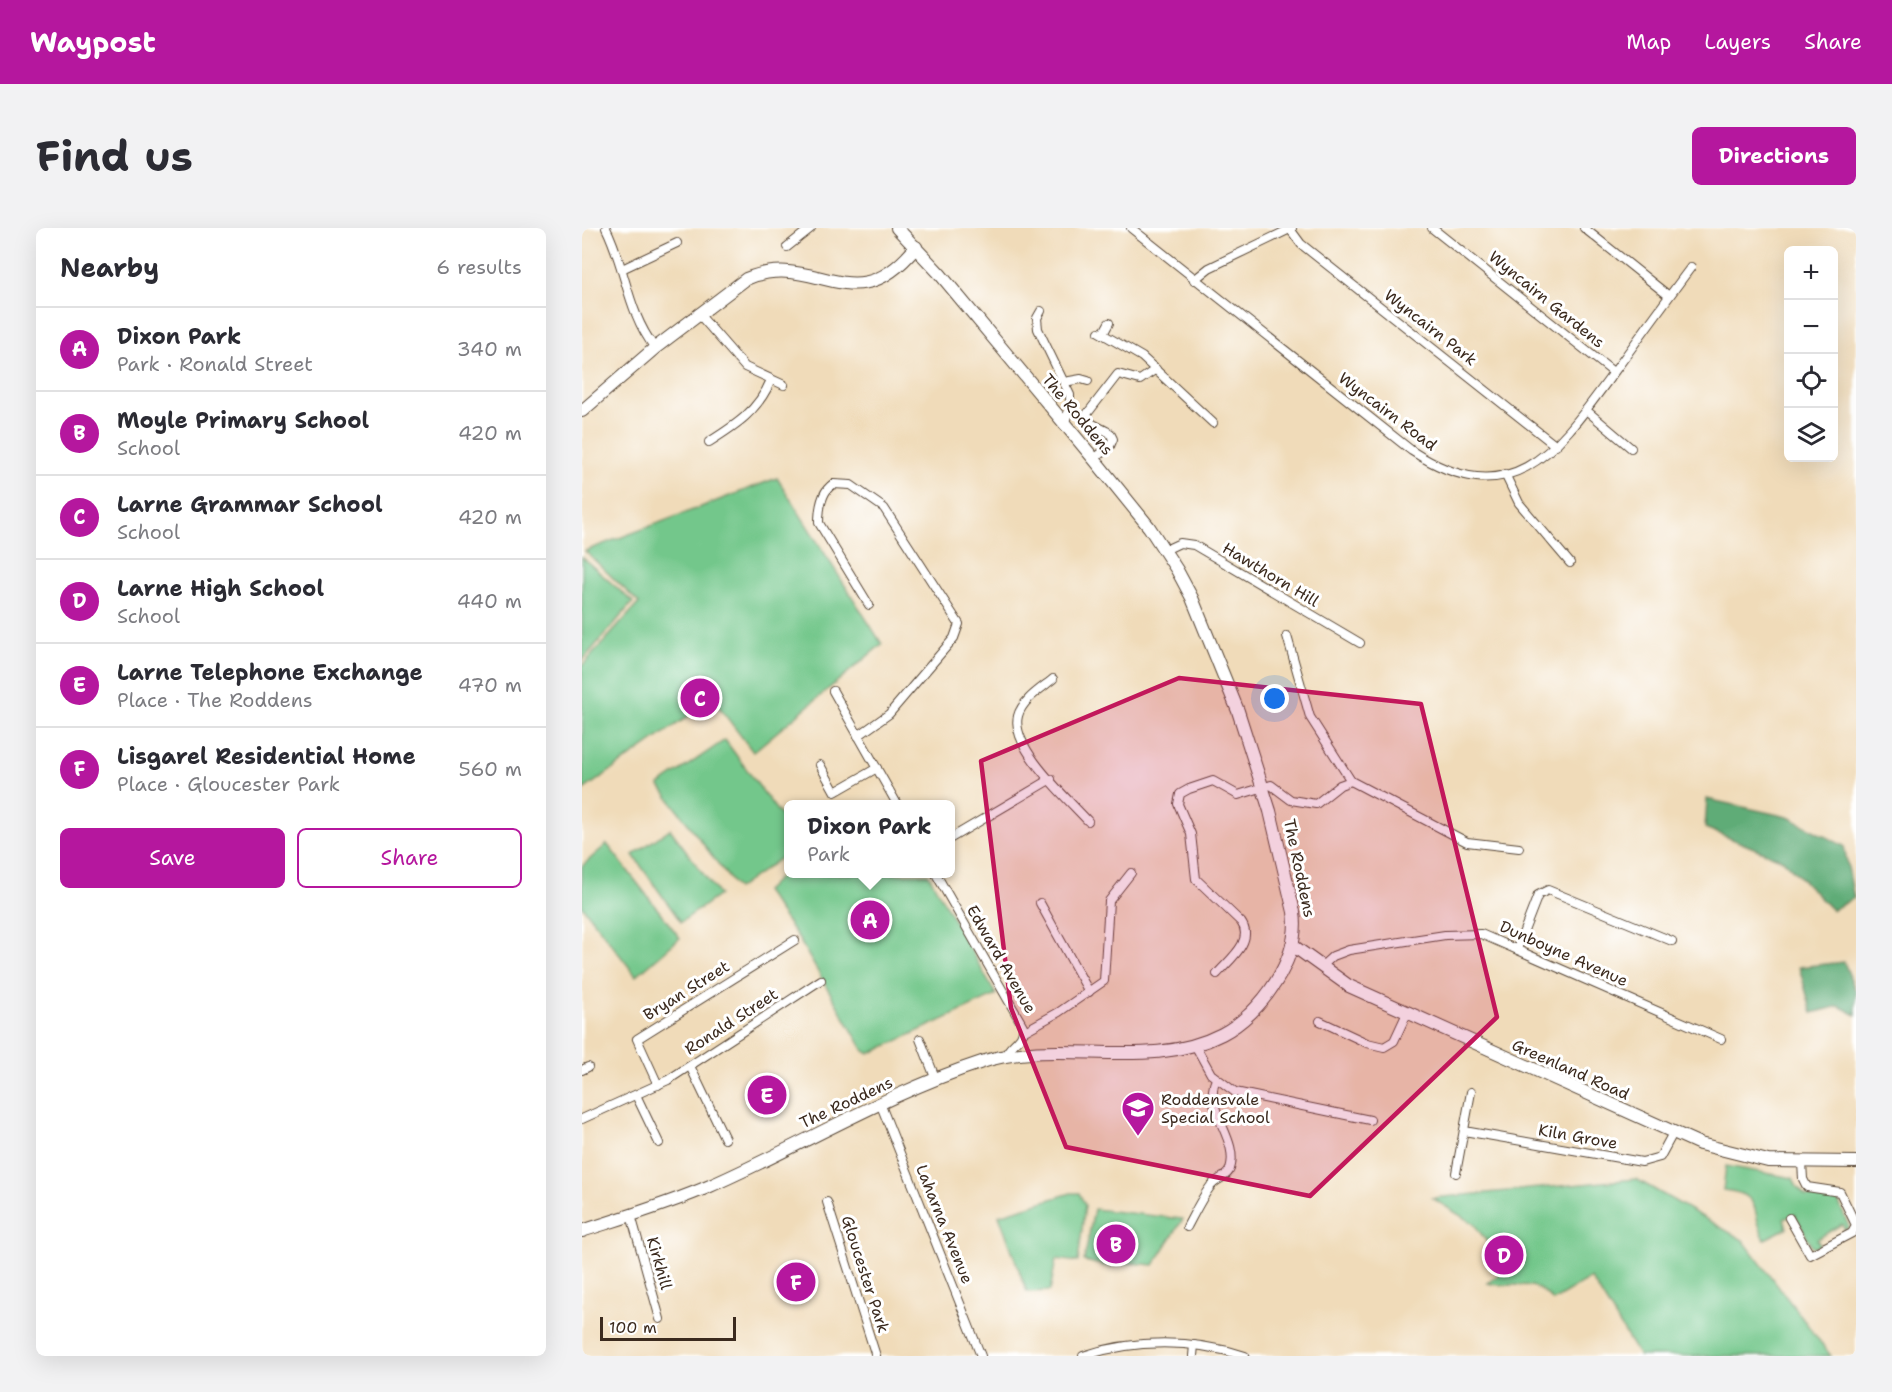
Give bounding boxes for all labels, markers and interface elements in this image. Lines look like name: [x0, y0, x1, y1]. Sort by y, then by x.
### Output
text: Waypost: [30, 23, 156, 61]
text: Map: [1626, 28, 1671, 56]
text: Layers: [1704, 28, 1771, 56]
text: Share: [1804, 28, 1862, 56]
button: Directions: [1692, 127, 1856, 185]
text: Find us: [36, 128, 193, 184]
street label: Wyncairn Gardens: [1484, 246, 1609, 353]
map controls: [1784, 246, 1838, 462]
button: +: [1784, 246, 1838, 300]
text: Nearby: [60, 250, 159, 285]
text: 6 results: [436, 254, 522, 280]
street label: Wyncairn Park: [1380, 285, 1481, 370]
button: −: [1784, 300, 1838, 354]
text: Dixon Park: [117, 322, 241, 351]
text: A: [72, 336, 87, 362]
text: 340 m: [457, 336, 522, 362]
text: Park · Ronald Street: [117, 351, 313, 377]
button: locate: [1784, 354, 1838, 408]
street label: Wyncairn Road: [1334, 367, 1441, 455]
street label: The Roddens: [1037, 369, 1118, 460]
text: Moyle Primary School: [117, 406, 369, 435]
button: layers: [1784, 408, 1838, 462]
text: B: [73, 420, 86, 446]
text: 420 m: [458, 420, 522, 446]
text: School: [117, 435, 180, 461]
text: Larne Grammar School: [117, 490, 383, 519]
text: C: [73, 504, 86, 530]
text: 420 m: [458, 504, 522, 530]
text: School: [117, 519, 180, 545]
street label: Hawthorn Hill: [1219, 537, 1323, 612]
text: Larne High School: [117, 574, 324, 603]
text: D: [72, 588, 87, 614]
text: 440 m: [457, 588, 522, 614]
text: School: [117, 603, 180, 629]
text: Larne Telephone Exchange: [117, 658, 423, 687]
text: E: [73, 672, 86, 698]
text: 470 m: [458, 672, 522, 698]
pin: C: [680, 676, 720, 720]
your location: [1260, 684, 1289, 713]
text: Place · The Roddens: [117, 687, 313, 713]
text: Lisgarel Residential Home: [117, 742, 416, 771]
text: F: [74, 756, 85, 782]
text: 560 m: [459, 756, 522, 782]
text: Place · Gloucester Park: [117, 771, 340, 797]
popup: [784, 800, 955, 878]
text: Dixon Park: [807, 812, 932, 841]
street label: The Roddens: [1279, 817, 1320, 919]
button: Save: [60, 828, 285, 888]
button: Share: [297, 828, 522, 888]
text: Park: [807, 841, 850, 867]
pin: A: [850, 898, 890, 942]
street label: Edward Avenue: [962, 901, 1041, 1017]
street label: Dunboyne Avenue: [1496, 916, 1631, 991]
street label: Bryan Street: [639, 956, 733, 1025]
street label: Ronald Street: [681, 983, 782, 1059]
street label: Greenland Road: [1509, 1034, 1633, 1105]
pin: E: [748, 1072, 786, 1118]
street label: The Roddens: [796, 1072, 896, 1133]
place label: Roddensvale Special School: [1161, 1089, 1270, 1128]
school or university icon: Roddensvale Special School: [1120, 1090, 1156, 1137]
street label: Kiln Grove: [1537, 1119, 1619, 1154]
street label: Laharna Avenue: [911, 1162, 978, 1287]
street label: Gloucester Park: [837, 1213, 894, 1336]
pin: B: [1096, 1222, 1136, 1266]
pin: D: [1484, 1232, 1524, 1278]
street label: Kirkhill: [642, 1234, 677, 1292]
pin: F: [776, 1260, 816, 1304]
scale bar: [600, 1314, 736, 1342]
text: 100 m: [609, 1317, 657, 1338]

